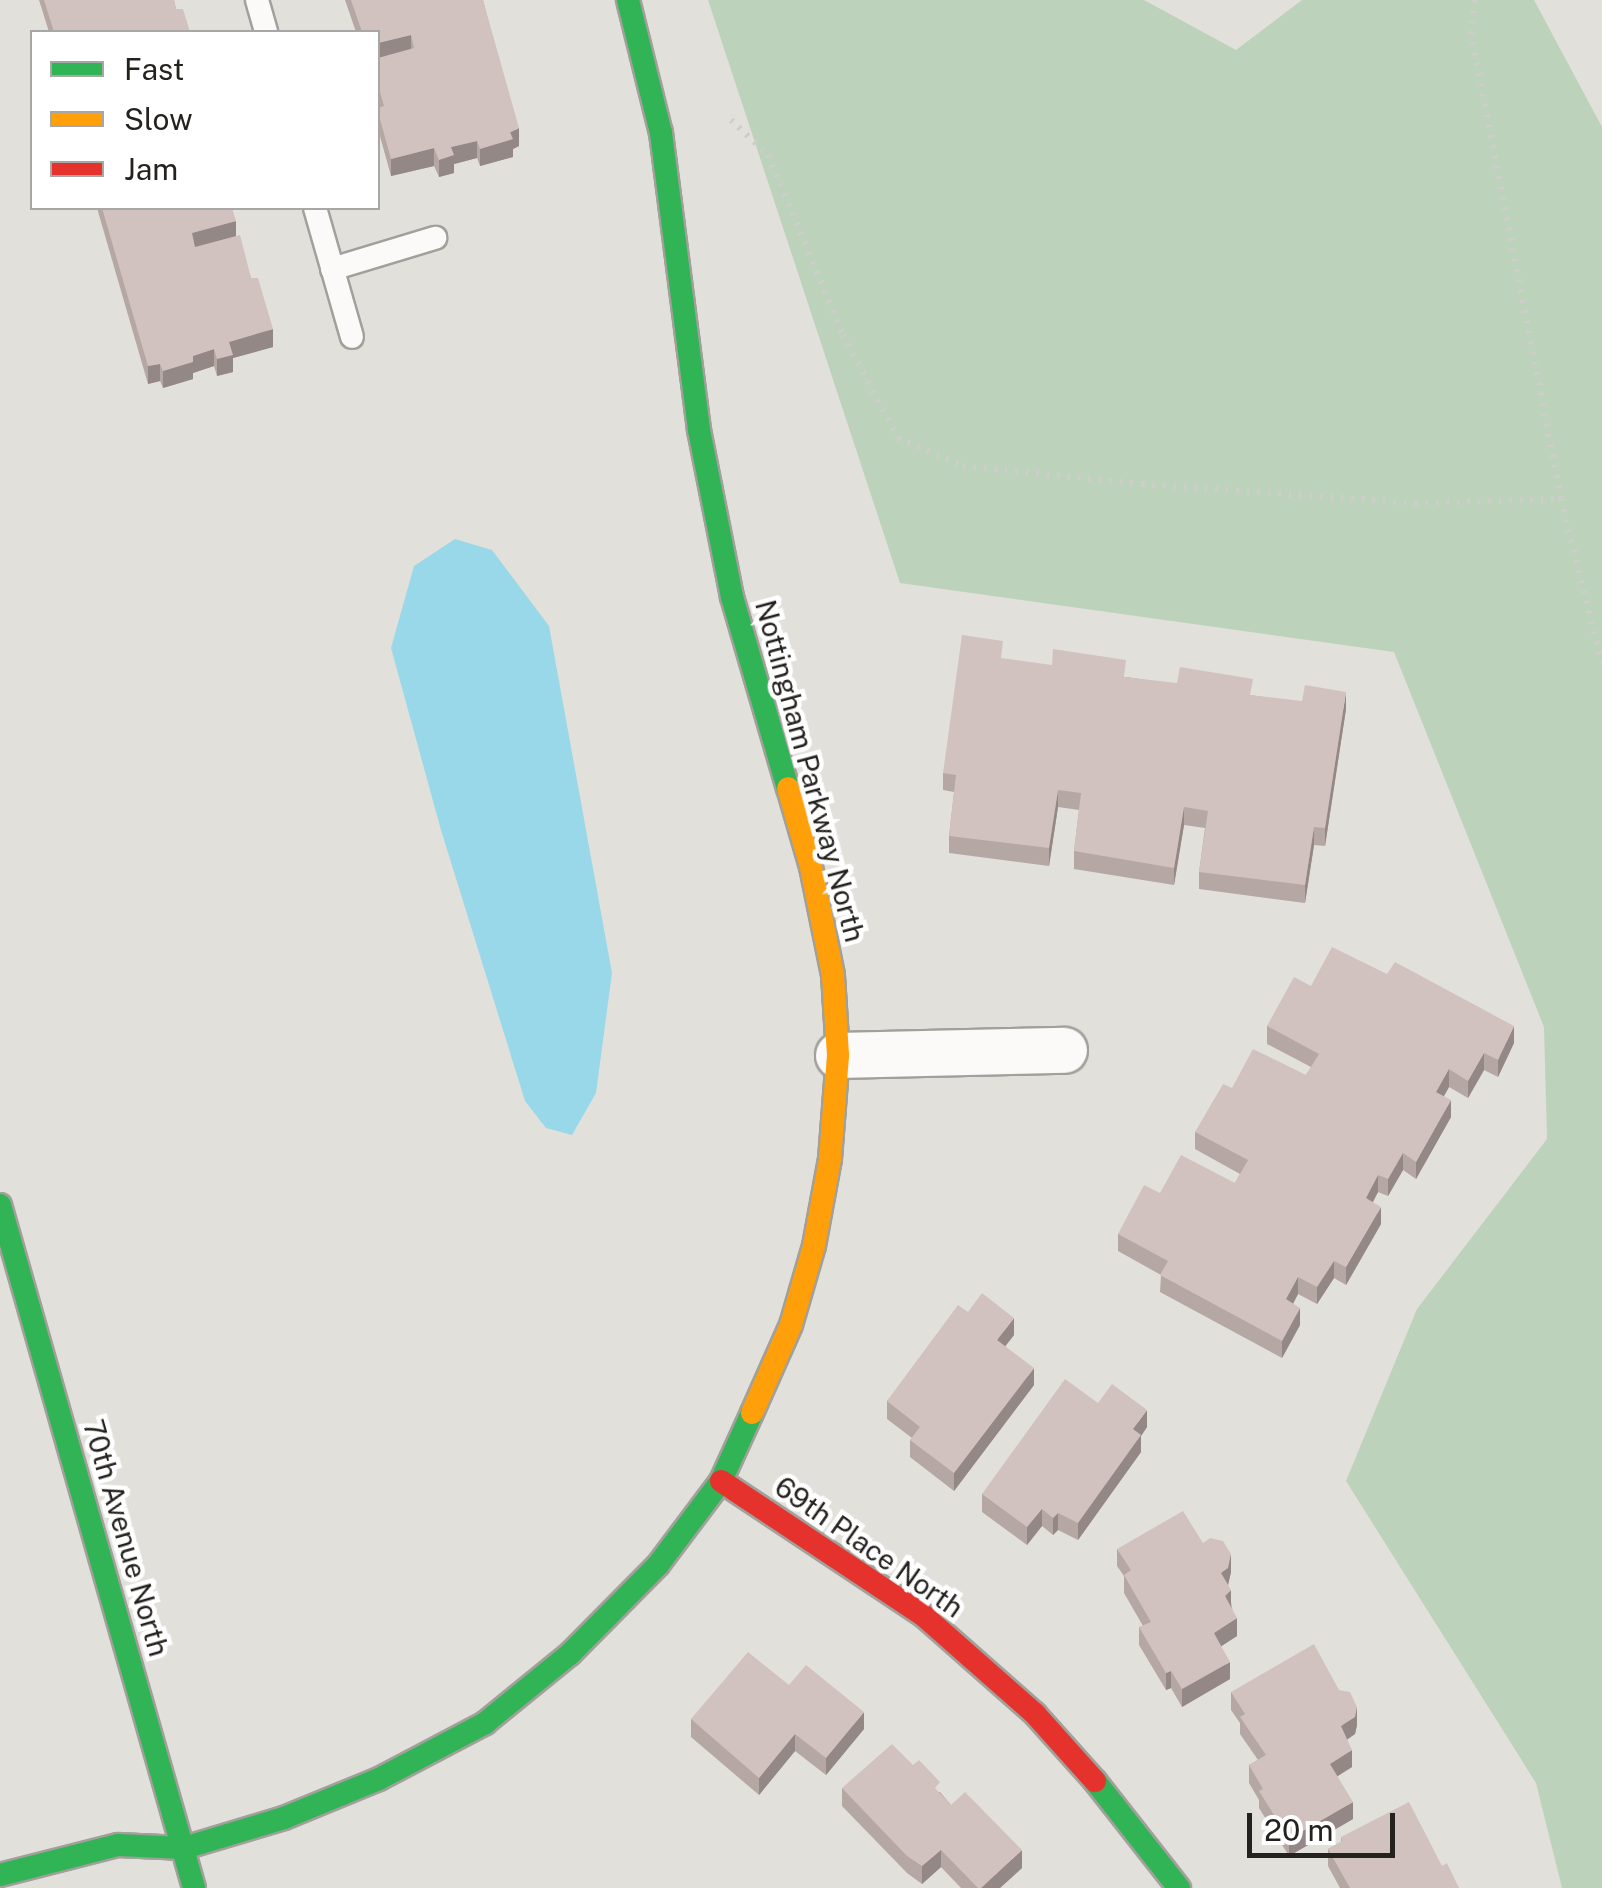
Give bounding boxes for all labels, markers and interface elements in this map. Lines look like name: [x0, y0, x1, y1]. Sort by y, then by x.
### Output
legend: [30, 30, 380, 210]
text: Fast: [124, 51, 184, 87]
text: Slow: [124, 101, 193, 137]
text: Jam: [124, 151, 178, 187]
street label: Nottingham Parkway North: [748, 596, 872, 946]
street label: 70th Avenue North: [76, 1416, 176, 1660]
street label: 69th Place North: [768, 1469, 970, 1625]
scale bar: [1252, 1793, 1400, 1855]
text: 20 m: [1264, 1812, 1333, 1848]

